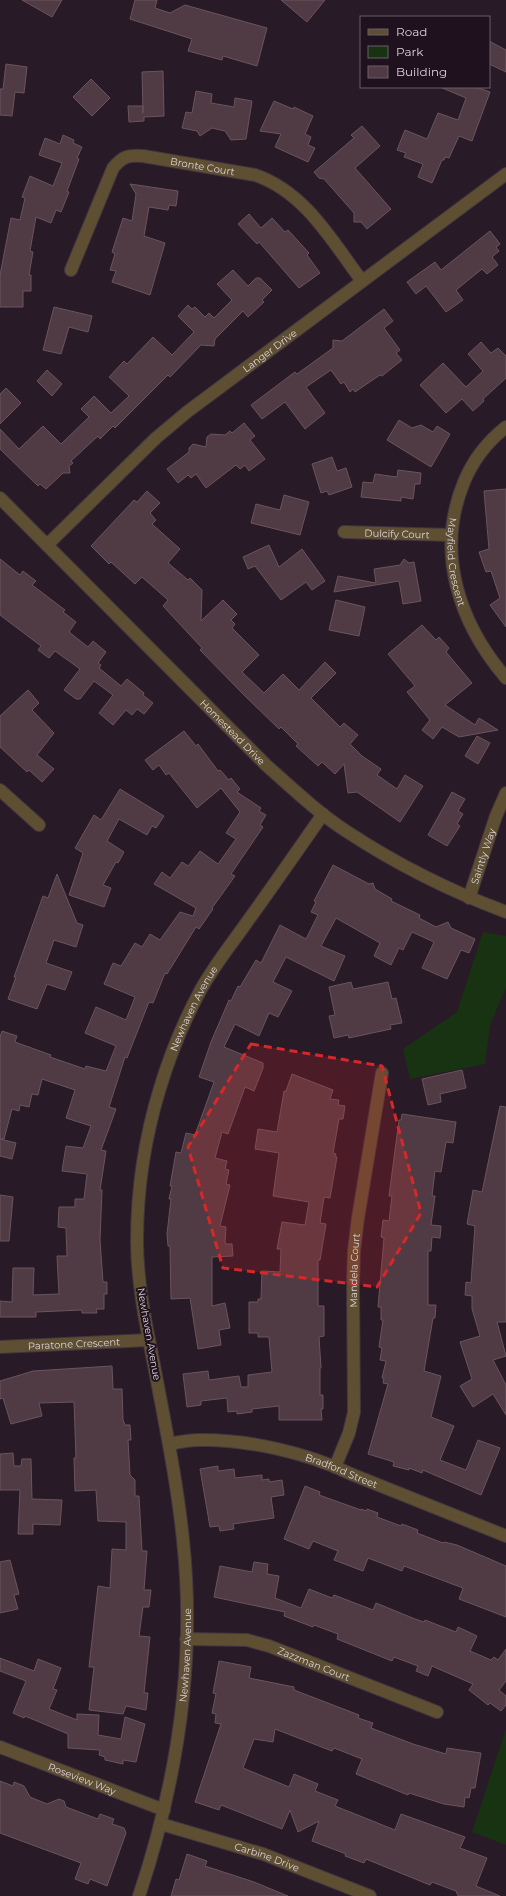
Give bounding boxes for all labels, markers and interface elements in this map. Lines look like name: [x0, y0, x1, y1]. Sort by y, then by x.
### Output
legend: [360, 16, 490, 88]
text: Road: [396, 24, 427, 39]
text: Park: [396, 44, 424, 59]
text: Building: [396, 64, 447, 79]
street label: Bronte Court: [169, 154, 236, 178]
street label: Langer Drive: [240, 326, 299, 375]
street label: Mayfield Crescent: [445, 517, 469, 608]
street label: Dulcify Court: [364, 526, 430, 541]
street label: Homestead Drive: [197, 696, 268, 767]
street label: Saintly Way: [468, 826, 498, 886]
street label: Newhaven Avenue: [167, 963, 220, 1053]
street label: Mandela Court: [346, 1233, 363, 1308]
street label: Newhaven Avenue: [134, 1287, 164, 1381]
street label: Paratone Crescent: [27, 1335, 120, 1352]
street label: Bradford Street: [304, 1450, 380, 1491]
street label: Newhaven Avenue: [176, 1608, 194, 1703]
street label: Zazzman Court: [276, 1644, 352, 1684]
street label: Roseview Way: [46, 1760, 118, 1798]
street label: Carbine Drive: [233, 1839, 301, 1874]

